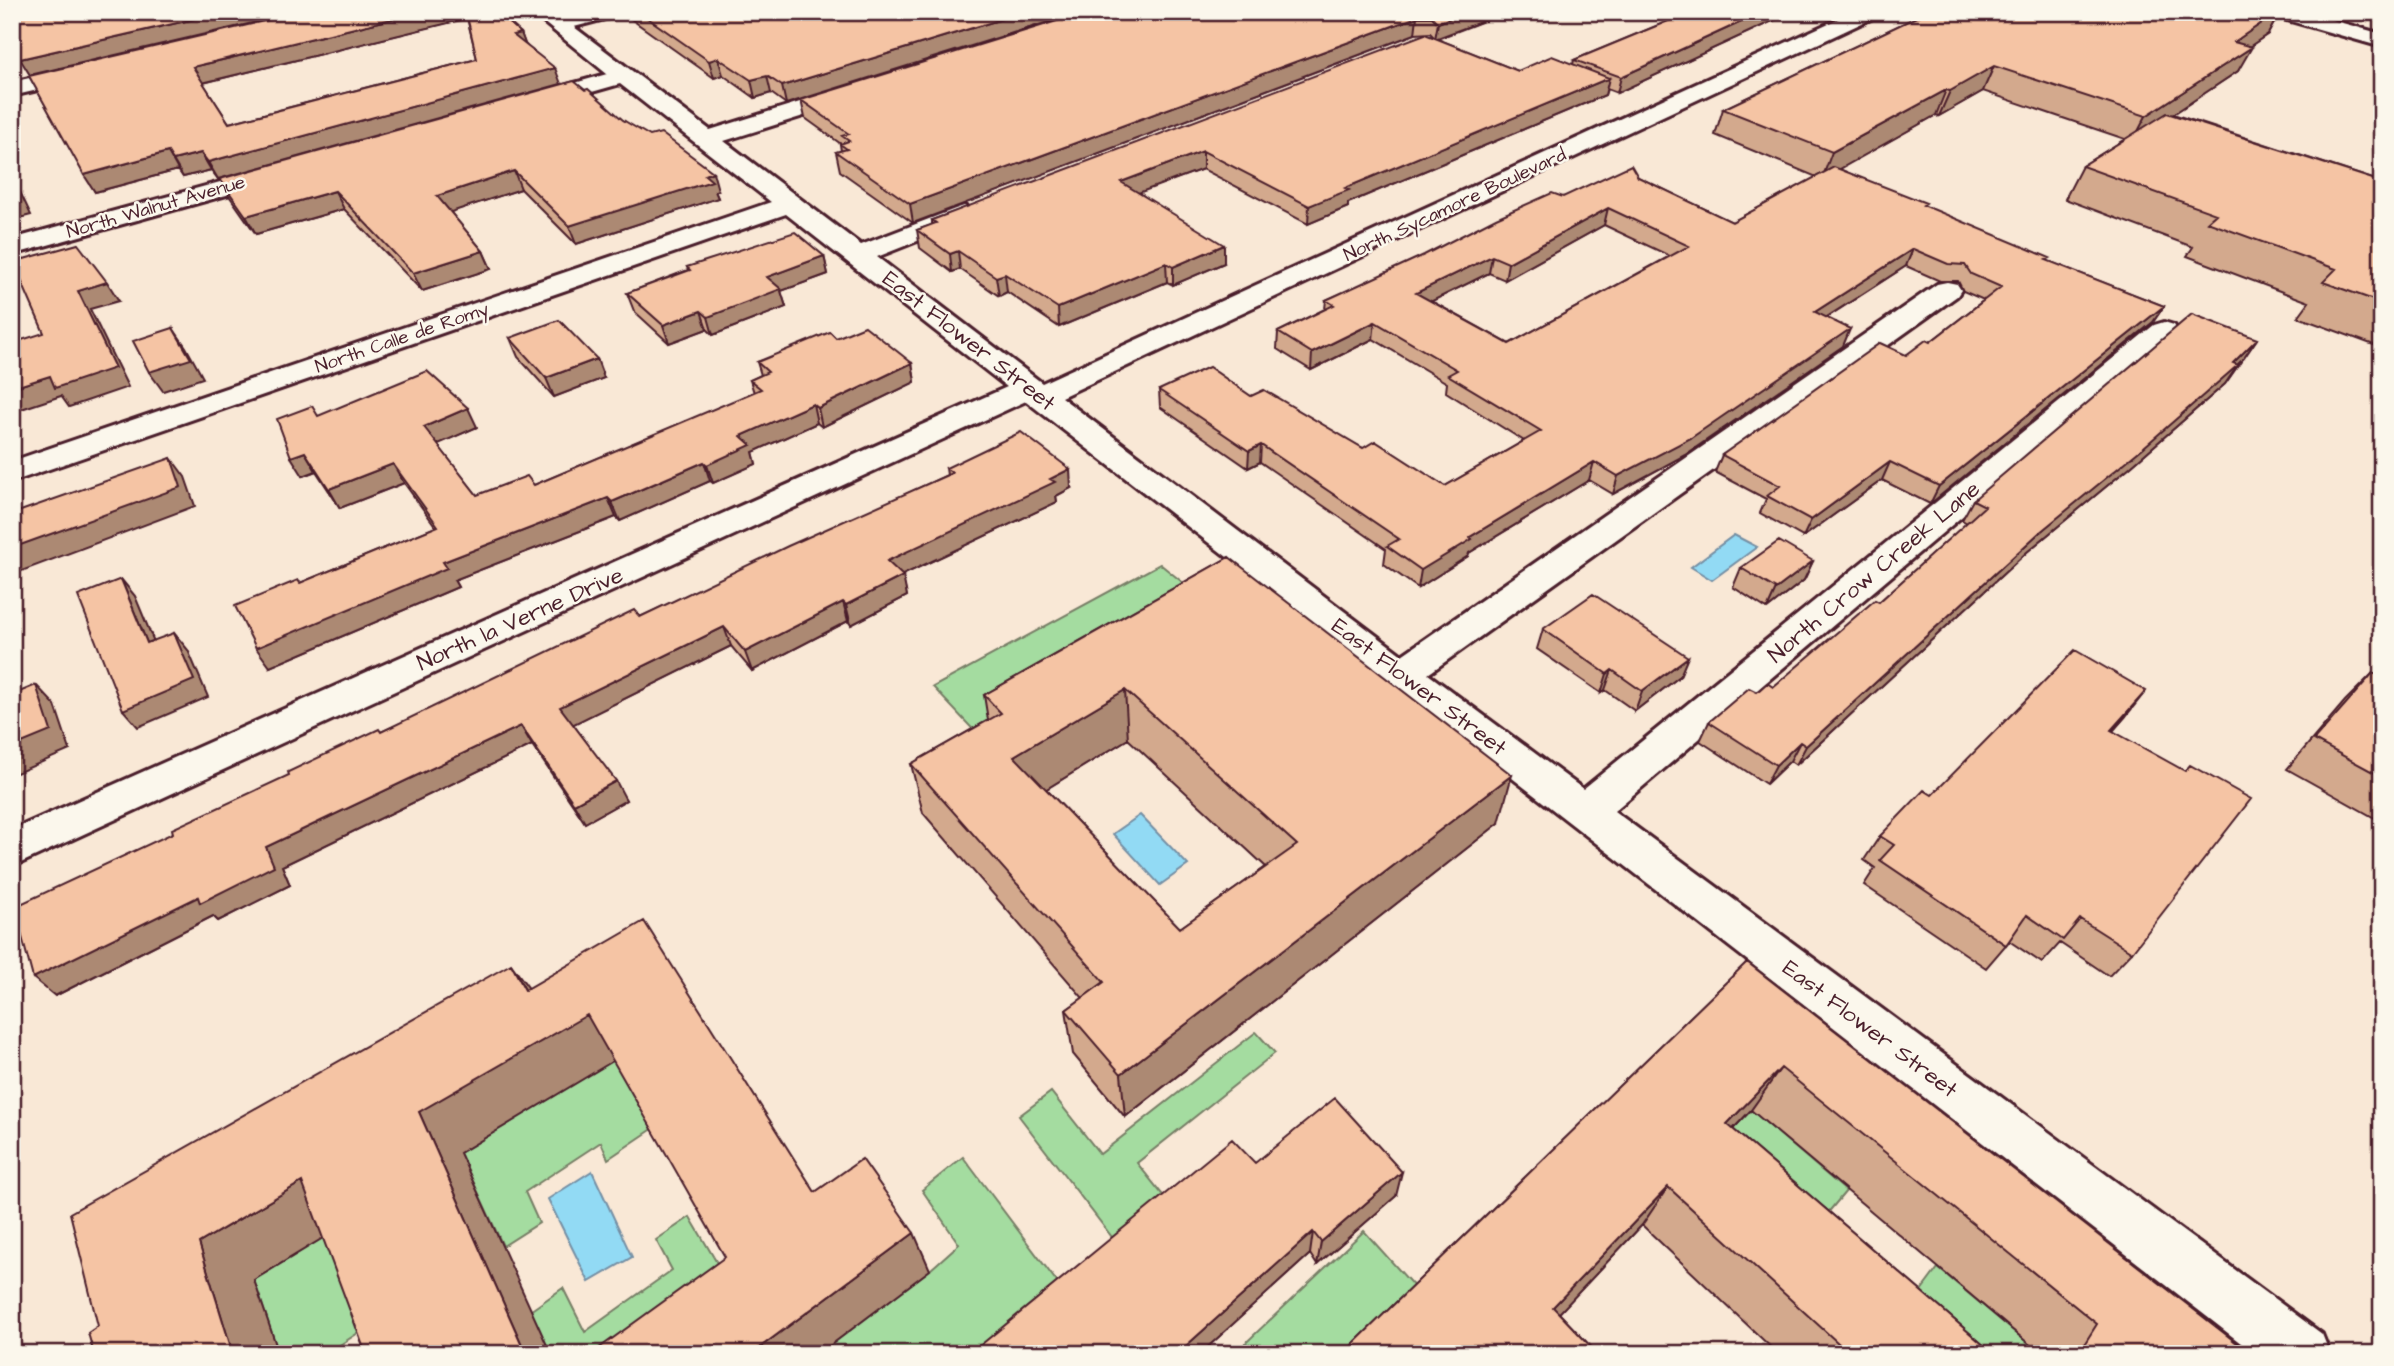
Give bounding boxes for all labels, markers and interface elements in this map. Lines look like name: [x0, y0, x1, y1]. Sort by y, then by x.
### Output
street label: North Sycamore Boulevard: [1339, 141, 1571, 269]
street label: North Walnut Avenue: [64, 169, 248, 245]
street label: East Flower Street: [876, 263, 1063, 419]
street label: North Calle de Romy: [312, 295, 493, 381]
street label: North Crow Creek Lane: [1761, 473, 1987, 671]
street label: North la Verne Drive: [412, 559, 628, 679]
street label: East Flower Street: [1325, 611, 1514, 764]
street label: East Flower Street: [1776, 953, 1965, 1106]

